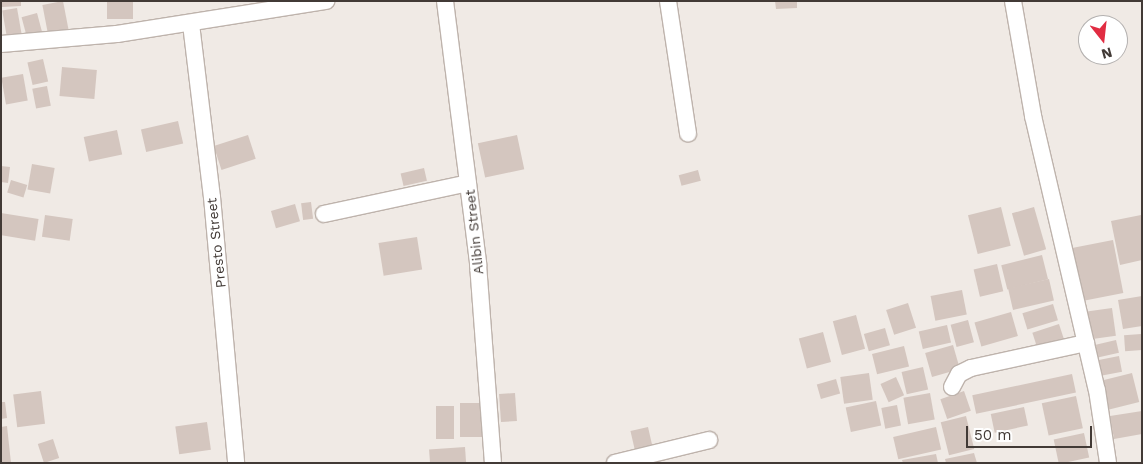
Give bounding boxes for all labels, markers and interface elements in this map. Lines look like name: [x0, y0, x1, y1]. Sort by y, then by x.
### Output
north arrow: [1078, 15, 1128, 65]
text: N: [1100, 44, 1114, 63]
street label: Alibin Street: [461, 189, 487, 275]
street label: Presto Street: [203, 197, 229, 289]
scale bar: [968, 416, 1094, 448]
text: 50 m: [974, 426, 1011, 444]

